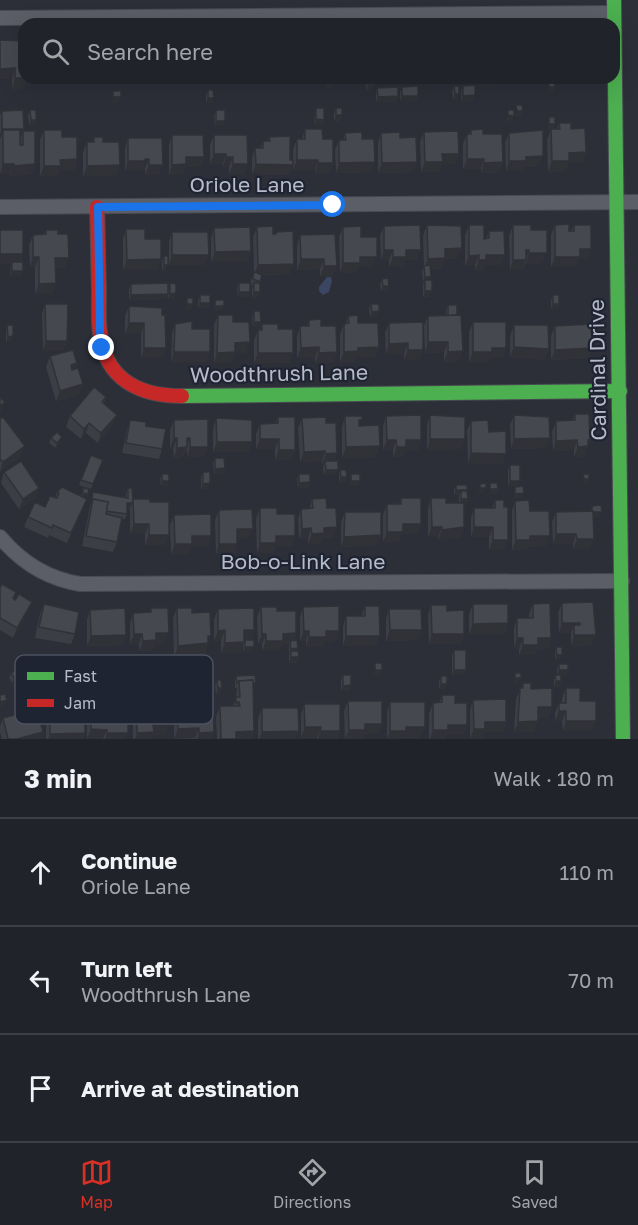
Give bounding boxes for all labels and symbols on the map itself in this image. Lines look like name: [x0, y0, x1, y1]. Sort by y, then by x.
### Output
street label: Oriole Lane: [189, 171, 305, 197]
route start: [319, 191, 345, 217]
street label: Cardinal Drive: [583, 299, 611, 441]
route end: [88, 334, 114, 360]
street label: Woodthrush Lane: [190, 358, 368, 388]
street label: Bob-o-Link Lane: [221, 548, 385, 574]
legend: [15, 655, 213, 724]
text: Fast: [64, 666, 97, 686]
text: Jam: [64, 693, 96, 713]

